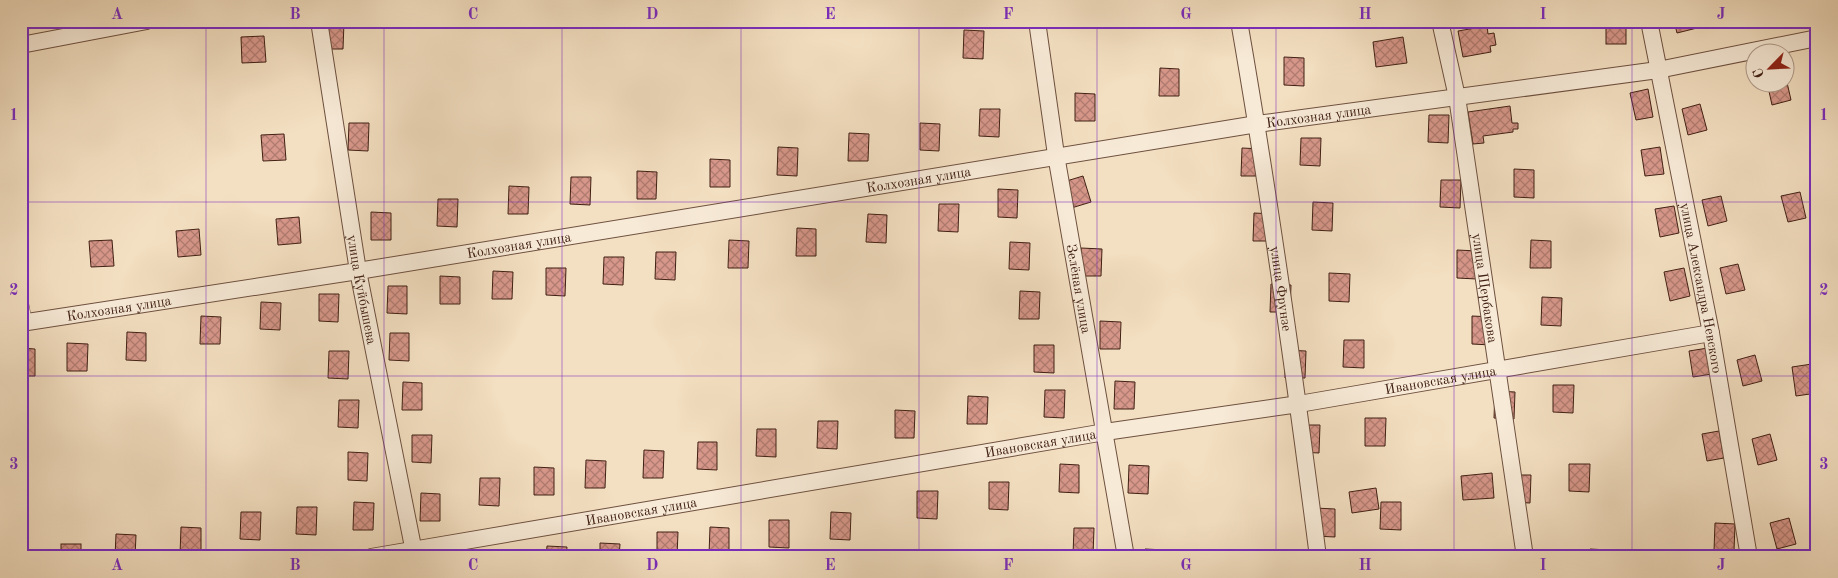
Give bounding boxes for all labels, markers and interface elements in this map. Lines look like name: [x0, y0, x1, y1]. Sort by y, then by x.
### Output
text: A: [111, 7, 123, 23]
text: B: [289, 7, 301, 23]
text: C: [468, 7, 478, 23]
text: D: [646, 7, 658, 23]
text: E: [824, 7, 836, 23]
text: F: [1003, 7, 1014, 23]
text: G: [1180, 7, 1192, 23]
text: H: [1358, 7, 1372, 23]
text: I: [1539, 7, 1547, 23]
text: J: [1717, 7, 1726, 23]
north arrow: [1746, 42, 1796, 92]
text: С: [1751, 66, 1767, 80]
street label: Колхозная улица: [1265, 103, 1372, 131]
text: 1: [9, 108, 19, 124]
text: 1: [1819, 108, 1829, 124]
street label: Колхозная улица: [865, 165, 972, 196]
street label: улица Александра Невского: [1677, 202, 1724, 374]
street label: Колхозная улица: [466, 230, 572, 261]
street label: улица Щербакова: [1469, 232, 1499, 344]
street label: улица Куйбышева: [344, 234, 378, 346]
street label: Зелёная улица: [1064, 243, 1093, 335]
street label: улица Фрунзе: [1267, 245, 1294, 332]
text: 2: [9, 283, 19, 299]
text: 2: [1819, 283, 1829, 299]
street label: Колхозная улица: [66, 294, 172, 324]
street label: Ивановская улица: [1384, 364, 1497, 397]
street label: Ивановская улица: [984, 428, 1097, 460]
text: 3: [9, 457, 19, 473]
text: 3: [1819, 457, 1829, 473]
street label: Ивановская улица: [584, 496, 698, 528]
text: A: [111, 558, 123, 574]
text: B: [289, 558, 301, 574]
text: C: [468, 558, 478, 574]
text: D: [646, 558, 658, 574]
text: E: [824, 558, 836, 574]
text: F: [1003, 558, 1014, 574]
text: G: [1180, 558, 1192, 574]
text: H: [1358, 558, 1372, 574]
text: I: [1539, 558, 1547, 574]
text: J: [1717, 558, 1726, 574]

